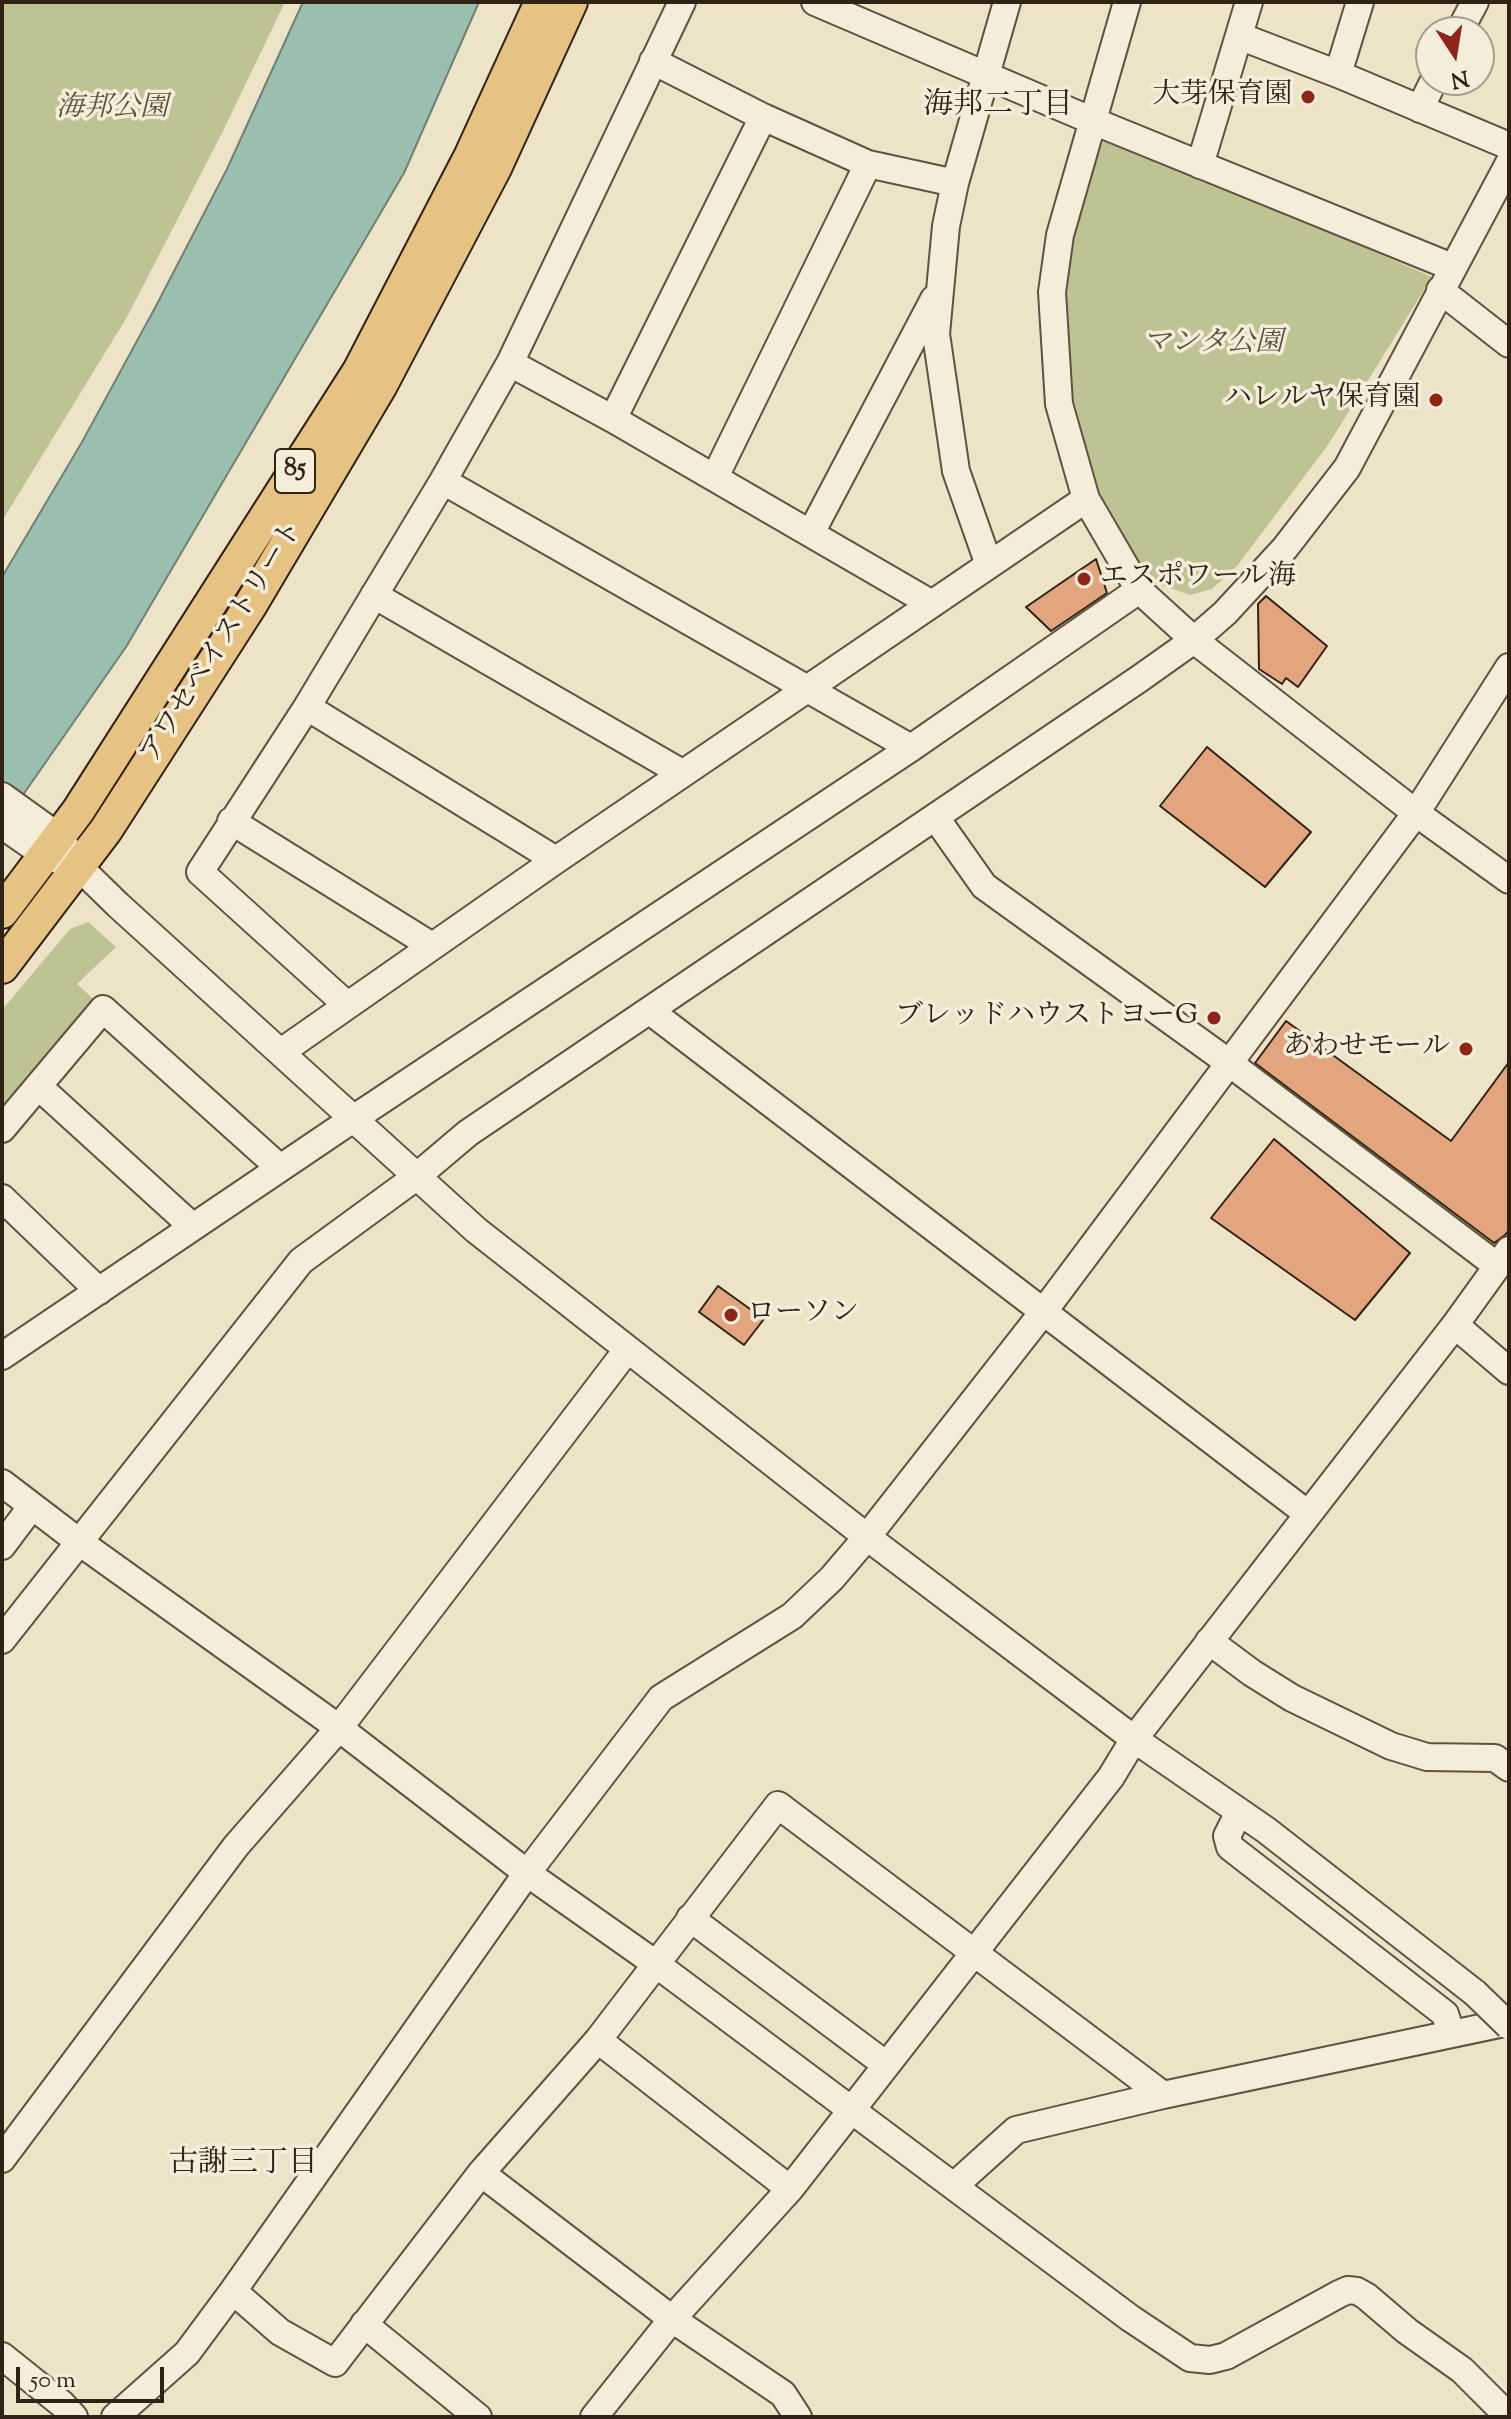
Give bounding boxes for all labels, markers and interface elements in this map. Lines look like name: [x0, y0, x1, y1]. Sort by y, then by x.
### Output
north arrow: [1415, 16, 1495, 96]
text: N: [1448, 60, 1471, 95]
place label: 大芽保育園: [1152, 80, 1292, 114]
marker: 大芽保育園: [1299, 88, 1317, 106]
district label: 海邦二丁目: [923, 90, 1073, 126]
park label: 海邦公園: [56, 93, 168, 127]
park label: マンタ公園: [1143, 328, 1283, 362]
place label: ハレルヤ保育園: [1224, 383, 1420, 417]
marker: ハレルヤ保育園: [1427, 391, 1445, 409]
road number: 85: [275, 449, 315, 493]
street label: アワセベイストリート: [136, 515, 312, 771]
place label: エスポワール海: [1100, 562, 1296, 596]
marker: エスポワール海: [1075, 570, 1093, 588]
place label: ブレッドハウストヨーG: [895, 1001, 1198, 1035]
marker: ブレッドハウストヨーG: [1205, 1009, 1223, 1027]
place label: あわせモール: [1283, 1032, 1450, 1066]
marker: あわせモール: [1457, 1040, 1475, 1058]
place label: ローソン: [747, 1298, 859, 1332]
marker: ローソン: [722, 1306, 740, 1324]
district label: 古謝三丁目: [168, 2148, 318, 2184]
scale bar: [20, 2351, 168, 2401]
text: 50 m: [30, 2364, 76, 2398]

